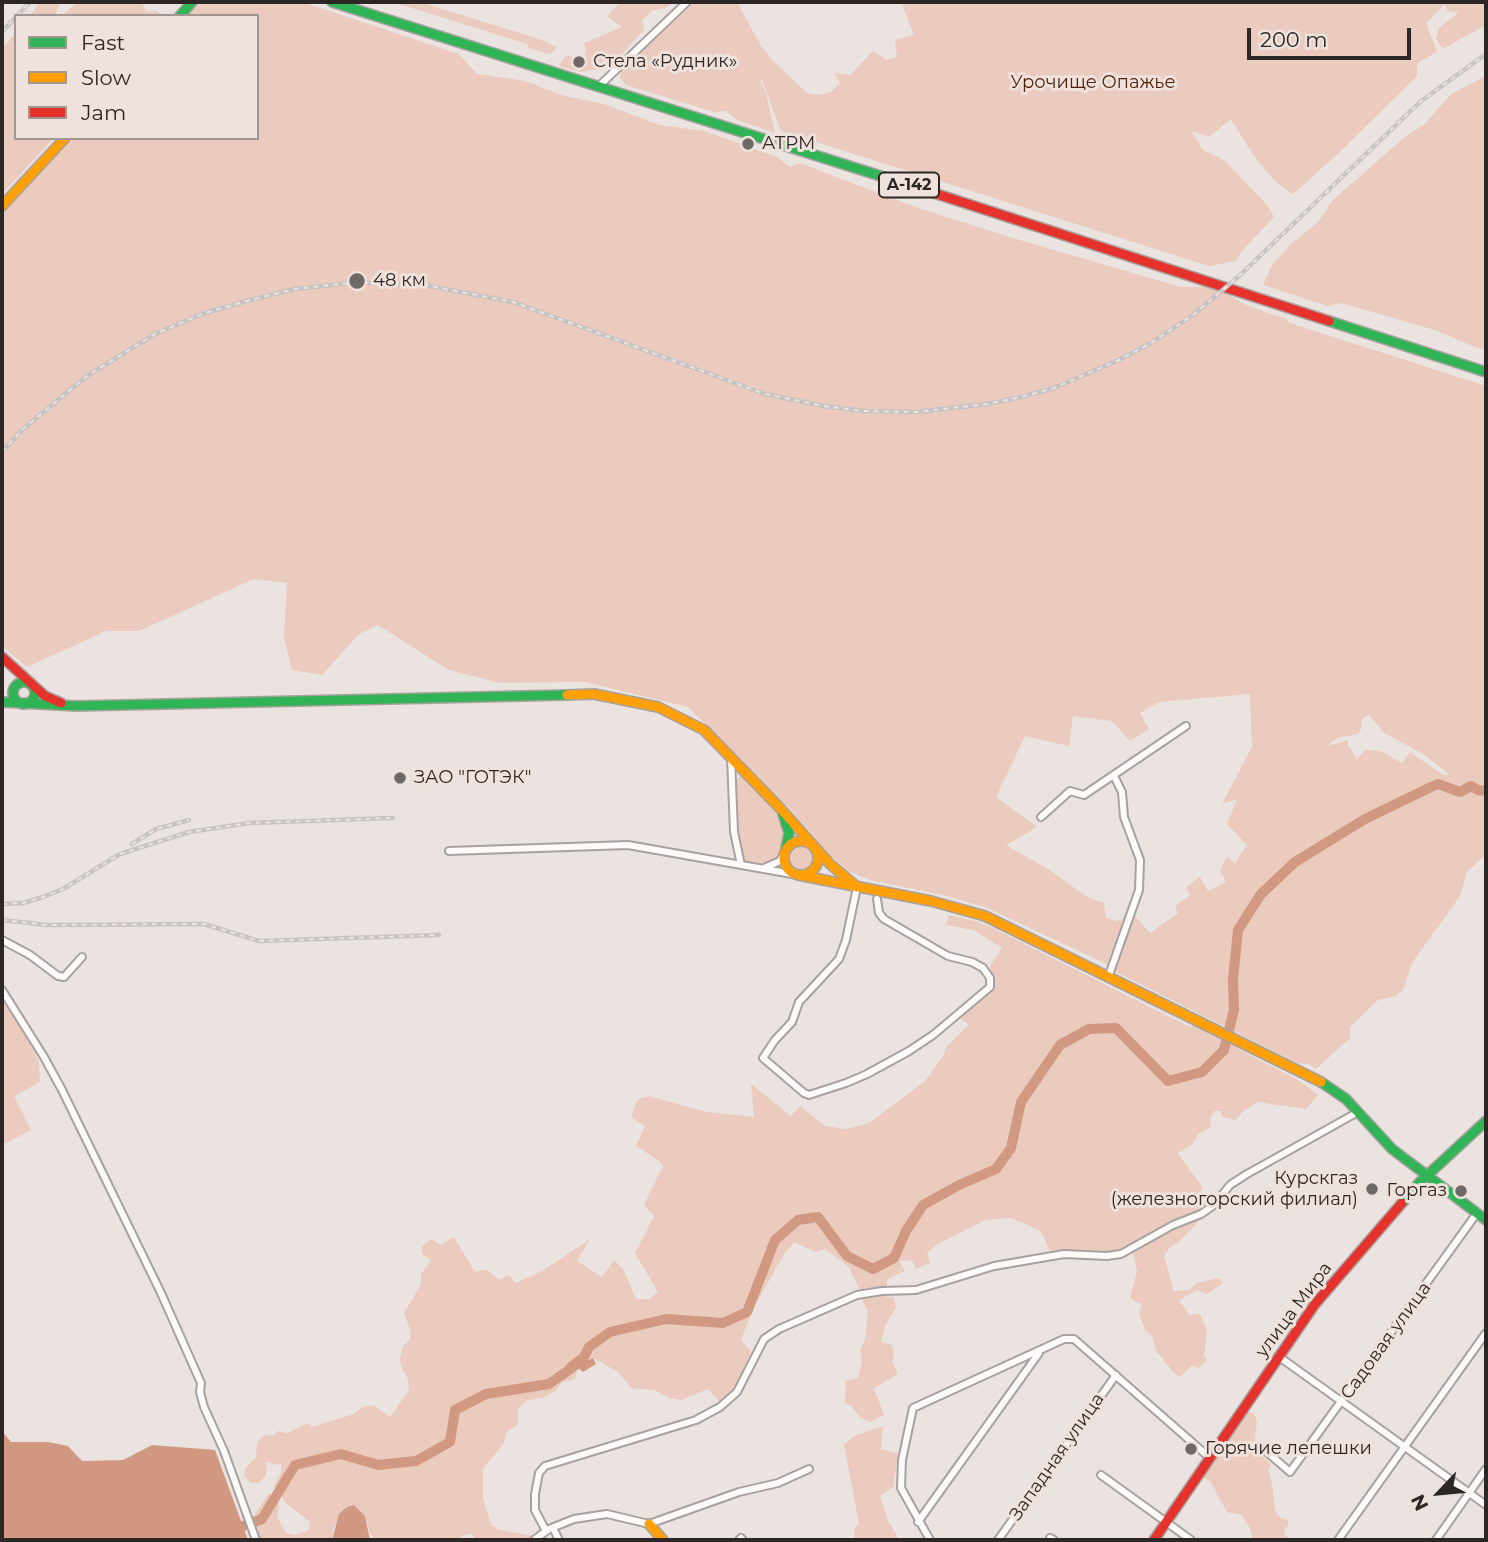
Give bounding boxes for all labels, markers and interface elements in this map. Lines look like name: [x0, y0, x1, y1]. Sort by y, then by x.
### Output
legend: [14, 14, 259, 140]
scale bar: [1250, 14, 1414, 58]
text: 200 m: [1260, 27, 1327, 52]
text: Fast: [81, 30, 125, 55]
place label: Стела «Рудник»: [593, 51, 737, 73]
marker: Стела «Рудник»: [571, 54, 587, 70]
text: Slow: [81, 65, 131, 90]
park label: Урочище Опажье: [1010, 72, 1176, 94]
text: Jam: [81, 100, 126, 125]
place label: АТРМ: [762, 133, 815, 155]
marker: АТРМ: [740, 136, 756, 152]
road number: А-142: [879, 172, 939, 197]
place label: 48 км: [373, 270, 426, 292]
marker: 48 км: [347, 271, 367, 291]
place label: ЗАО "ГОТЭК": [414, 767, 531, 789]
marker: ЗАО "ГОТЭК": [392, 770, 408, 786]
place label: Курскгаз (железногорский филиал): [1111, 1168, 1358, 1210]
place label: Горгаз: [1386, 1180, 1447, 1202]
marker: Курскгаз (железногорский филиал): [1364, 1181, 1380, 1197]
marker: Горгаз: [1453, 1183, 1469, 1199]
street label: улица Мира: [1251, 1258, 1337, 1362]
street label: Садовая улица: [1336, 1278, 1436, 1404]
street label: Западная улица: [1005, 1389, 1109, 1525]
place label: Горячие лепешки: [1205, 1438, 1372, 1460]
marker: Горячие лепешки: [1183, 1441, 1199, 1457]
north arrow: [1404, 1458, 1474, 1528]
text: N: [1406, 1490, 1433, 1514]

